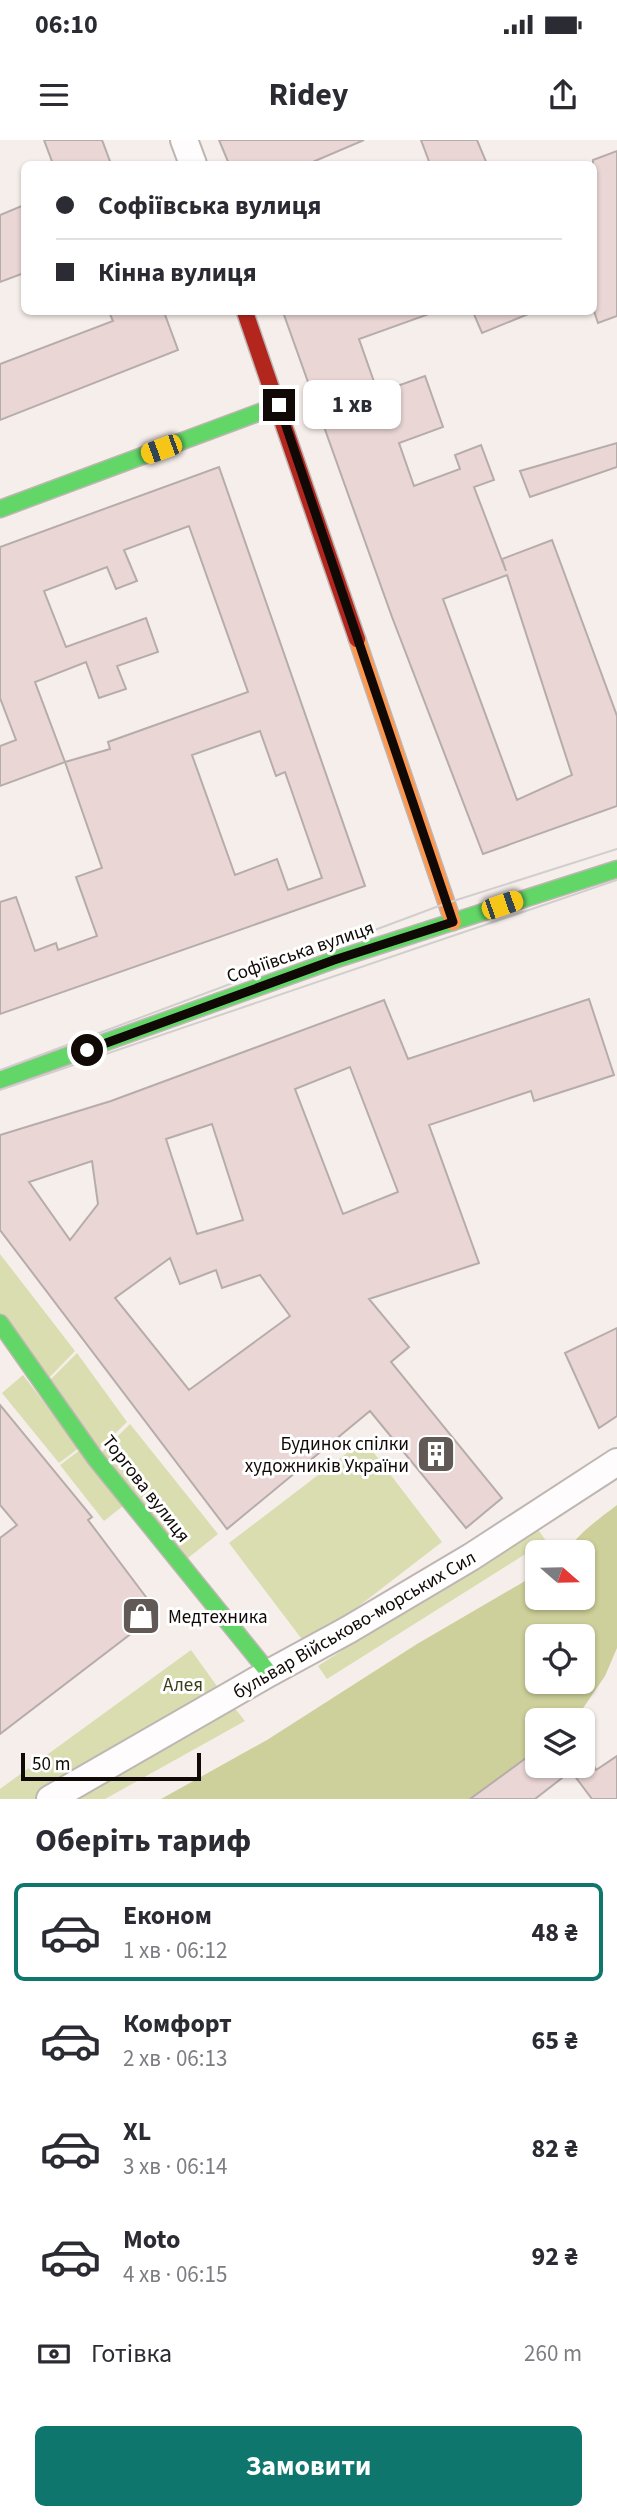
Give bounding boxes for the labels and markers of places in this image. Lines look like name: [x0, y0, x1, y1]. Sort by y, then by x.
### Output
place label: Будинок спілки художників України: [245, 1431, 409, 1480]
building icon: Будинок спілки художників України: [415, 1433, 457, 1475]
shop icon: Медтехника: [120, 1595, 162, 1637]
place label: Медтехника: [168, 1604, 268, 1631]

